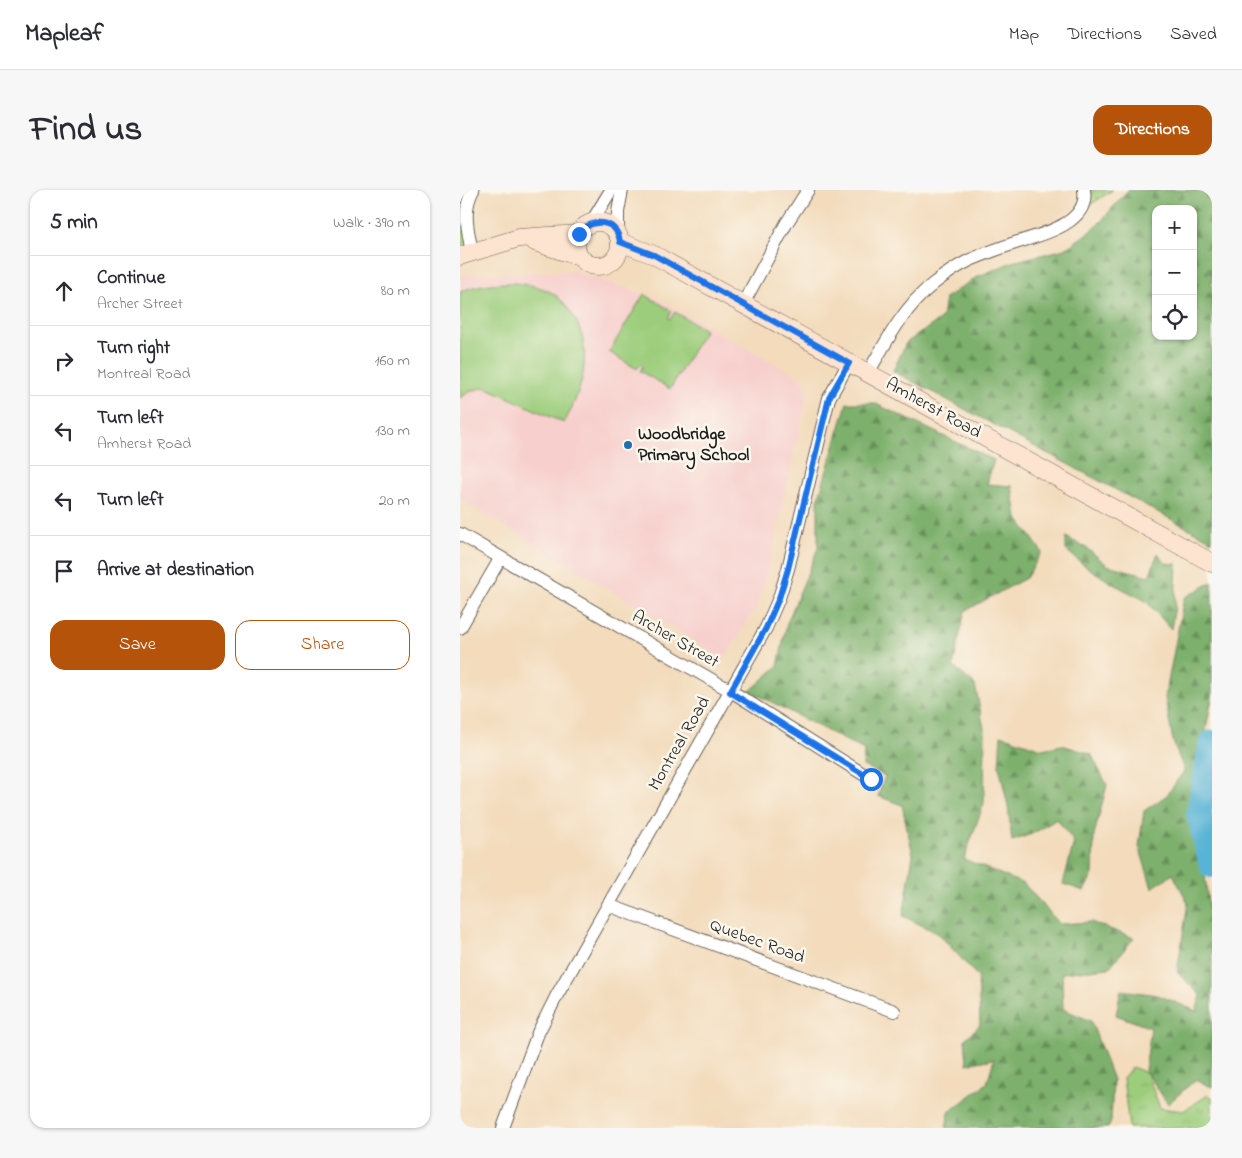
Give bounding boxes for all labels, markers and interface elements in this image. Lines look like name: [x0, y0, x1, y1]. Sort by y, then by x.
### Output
text: Mapleaf: [25, 17, 104, 52]
text: Map: [1009, 22, 1039, 48]
text: Directions: [1067, 22, 1142, 48]
text: Saved: [1170, 22, 1217, 48]
text: Find us: [30, 105, 142, 156]
button: Directions: [1093, 105, 1212, 155]
map controls: [1152, 205, 1197, 340]
button: +: [1152, 205, 1197, 250]
text: 5 min: [50, 208, 98, 238]
text: Walk · 390 m: [333, 211, 410, 235]
route end: [568, 223, 591, 246]
button: −: [1152, 250, 1197, 295]
text: Continue: [97, 265, 165, 292]
icon: ahead: [50, 277, 78, 305]
text: 80 m: [381, 279, 410, 303]
text: Archer Street: [97, 292, 183, 316]
button: locate: [1152, 295, 1197, 340]
text: Turn right: [97, 335, 170, 362]
icon: right: [50, 347, 78, 375]
text: 160 m: [375, 349, 410, 373]
text: Montreal Road: [97, 362, 191, 386]
street label: Amherst Road: [880, 372, 986, 446]
text: Turn left: [97, 405, 164, 432]
icon: left: [50, 417, 78, 445]
text: 130 m: [375, 419, 410, 443]
place label: Woodbridge Primary School: [638, 422, 749, 470]
text: Amherst Road: [97, 432, 191, 456]
marker: Woodbridge Primary School: [622, 439, 634, 451]
icon: left: [50, 487, 78, 515]
text: Turn left: [97, 487, 164, 514]
text: 20 m: [379, 489, 410, 513]
icon: arrive: [50, 557, 78, 585]
text: Arrive at destination: [97, 557, 254, 584]
street label: Archer Street: [627, 605, 723, 675]
button: Save: [50, 620, 225, 670]
button: Share: [235, 620, 410, 670]
street label: Montreal Road: [642, 692, 718, 796]
route start: [860, 768, 883, 791]
street label: Quebec Road: [706, 913, 808, 971]

